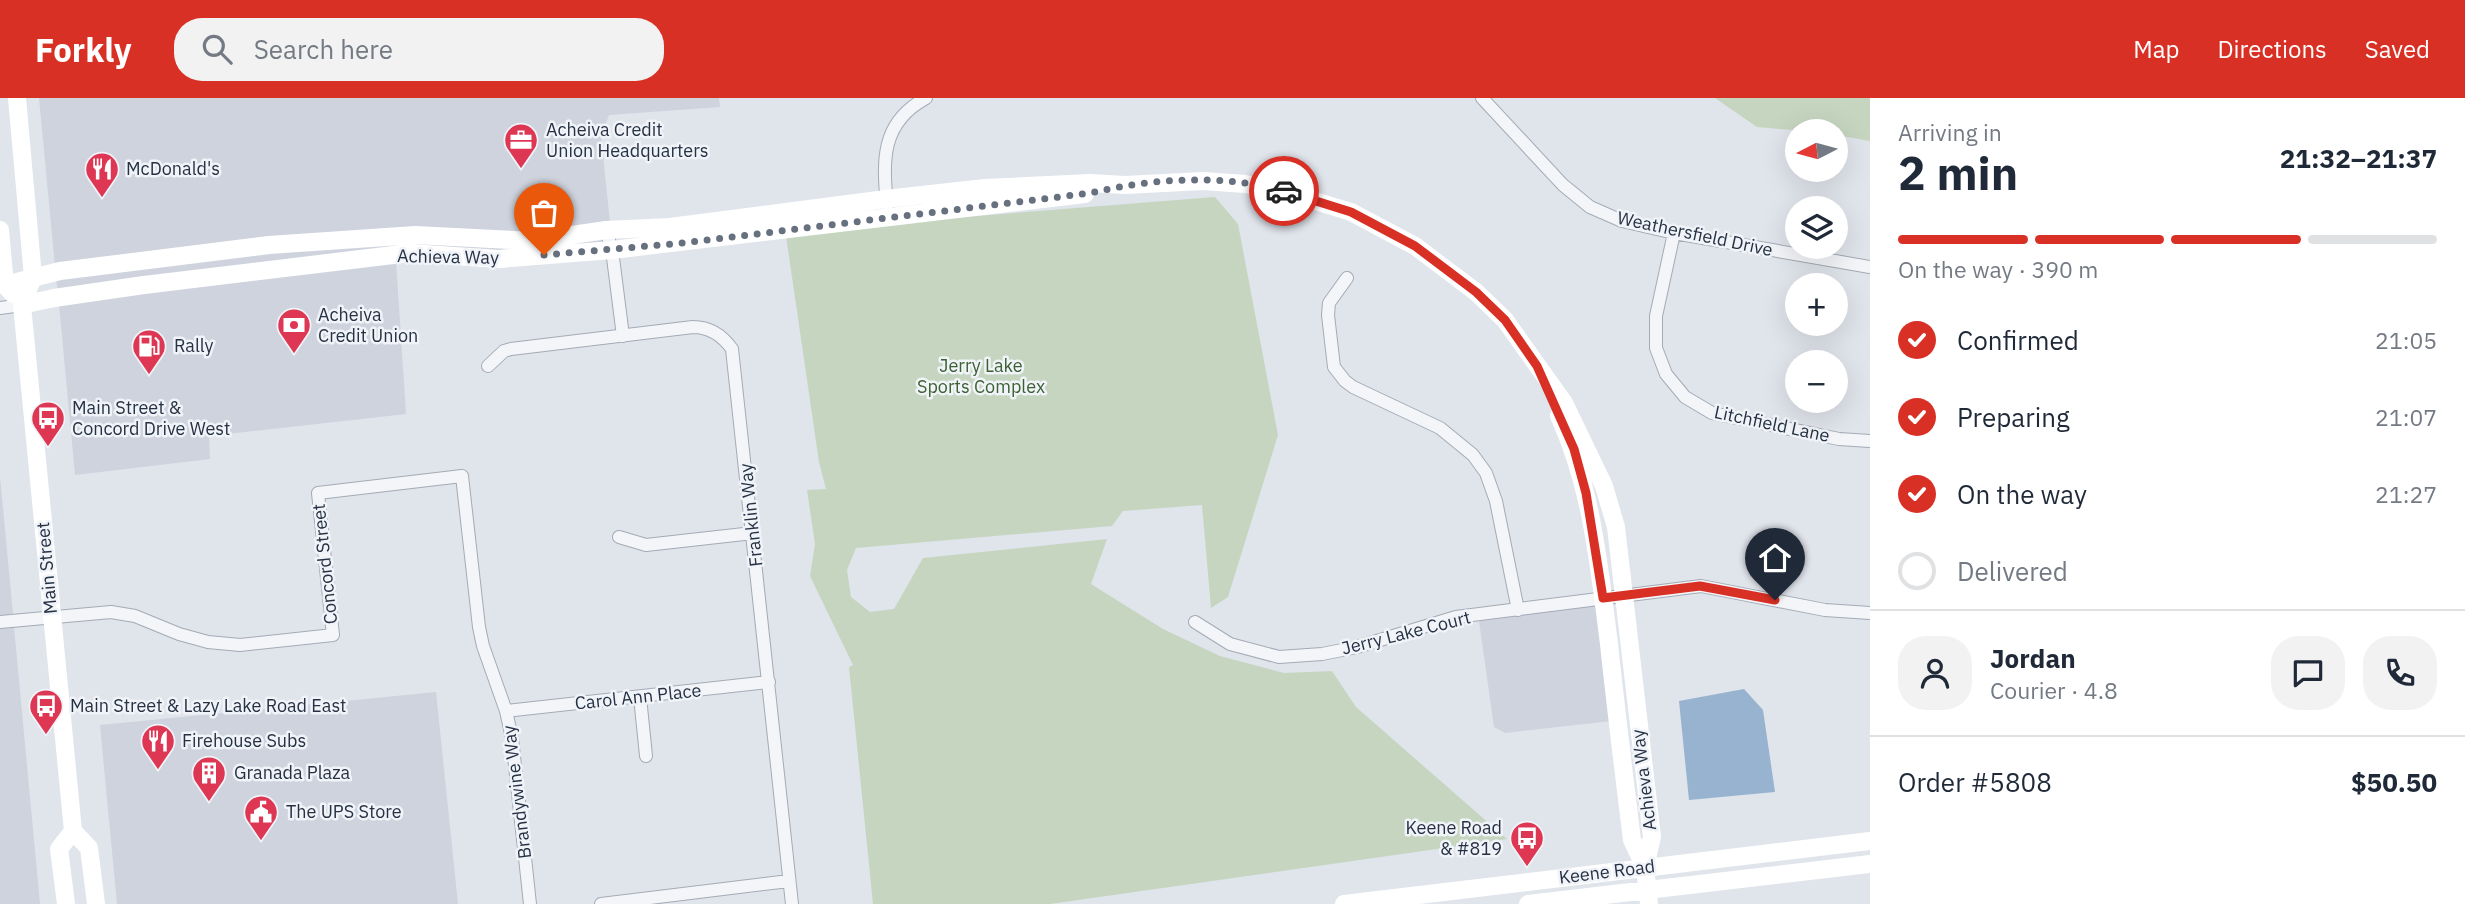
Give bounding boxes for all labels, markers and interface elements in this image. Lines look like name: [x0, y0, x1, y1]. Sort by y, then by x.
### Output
search box: [174, 18, 664, 81]
text: Forkly: [35, 28, 132, 71]
icon: search: [198, 30, 236, 68]
text: Search here: [254, 32, 393, 66]
text: Map: [2133, 33, 2179, 65]
text: Directions: [2217, 33, 2327, 65]
text: Saved: [2365, 33, 2430, 65]
text: Arriving in: [1898, 117, 2002, 147]
place label: Acheiva Credit Union Headquarters: [546, 118, 709, 162]
north arrow: [1785, 119, 1848, 182]
map controls: [1785, 119, 1848, 413]
office icon: Acheiva Credit Union Headquarters: [502, 121, 540, 170]
text: 21:32–21:37: [2280, 141, 2437, 175]
text: 2 min: [1898, 143, 2018, 203]
restaurant icon: McDonald's: [83, 150, 121, 199]
courier: [1249, 156, 1319, 226]
place label: McDonald's: [126, 157, 220, 180]
icon: car: [1265, 172, 1303, 210]
pin: [514, 183, 574, 255]
icon: bag: [525, 194, 563, 232]
button: layers: [1785, 196, 1848, 259]
street label: Weathersfield Drive: [1615, 206, 1775, 261]
street label: Achieva Way: [397, 244, 499, 269]
text: On the way · 390 m: [1898, 254, 2098, 284]
button: +: [1785, 273, 1848, 336]
place label: Acheiva Credit Union: [318, 303, 418, 347]
bank icon: Acheiva Credit Union: [275, 306, 313, 355]
icon: check: [1898, 321, 1936, 359]
text: Confirmed: [1957, 323, 2079, 357]
text: 21:05: [2375, 325, 2437, 355]
fuel station icon: Rally: [130, 327, 168, 376]
place label: Rally: [174, 334, 213, 357]
button: −: [1785, 350, 1848, 413]
park label: Jerry Lake Sports Complex: [917, 354, 1045, 398]
place label: Main Street & Concord Drive West: [72, 396, 230, 440]
icon: check: [1898, 398, 1936, 436]
bus stop icon: Main Street & Concord Drive West: [29, 399, 67, 448]
street label: Litchfield Lane: [1712, 400, 1832, 447]
text: Preparing: [1957, 400, 2070, 434]
text: 21:07: [2375, 402, 2437, 432]
street label: Franklin Way: [734, 462, 767, 568]
icon: check: [1898, 475, 1936, 513]
text: On the way: [1957, 477, 2087, 511]
text: 21:27: [2375, 479, 2437, 509]
street label: Concord Street: [307, 503, 342, 625]
street label: Main Street: [31, 521, 62, 615]
pin: [1745, 528, 1805, 600]
icon: home: [1756, 539, 1794, 577]
text: Delivered: [1957, 554, 2068, 588]
street label: Jerry Lake Court: [1339, 605, 1473, 660]
button: person: [1898, 636, 1972, 710]
button: chat: [2271, 636, 2345, 710]
button: phone: [2363, 636, 2437, 710]
text: Jordan: [1990, 641, 2076, 675]
text: Courier · 4.8: [1990, 675, 2118, 705]
street label: Carol Ann Place: [574, 678, 702, 715]
bus stop icon: Main Street & Lazy Lake Road East: [27, 687, 65, 736]
place label: Main Street & Lazy Lake Road East: [70, 694, 346, 717]
restaurant icon: Firehouse Subs: [139, 722, 177, 771]
street label: Brandywine Way: [497, 724, 536, 860]
street label: Achieva Way: [1626, 728, 1661, 832]
place label: Firehouse Subs: [182, 729, 306, 752]
building icon: Granada Plaza: [190, 754, 228, 803]
place label: Granada Plaza: [234, 761, 351, 784]
text: Order #5808: [1898, 765, 2052, 799]
text: $50.50: [2351, 765, 2437, 799]
public building icon: The UPS Store: [242, 793, 280, 842]
place label: The UPS Store: [286, 800, 402, 823]
place label: Keene Road & #819: [1406, 816, 1502, 860]
bus stop icon: Keene Road & #819: [1508, 819, 1546, 868]
street label: Keene Road: [1558, 854, 1656, 889]

